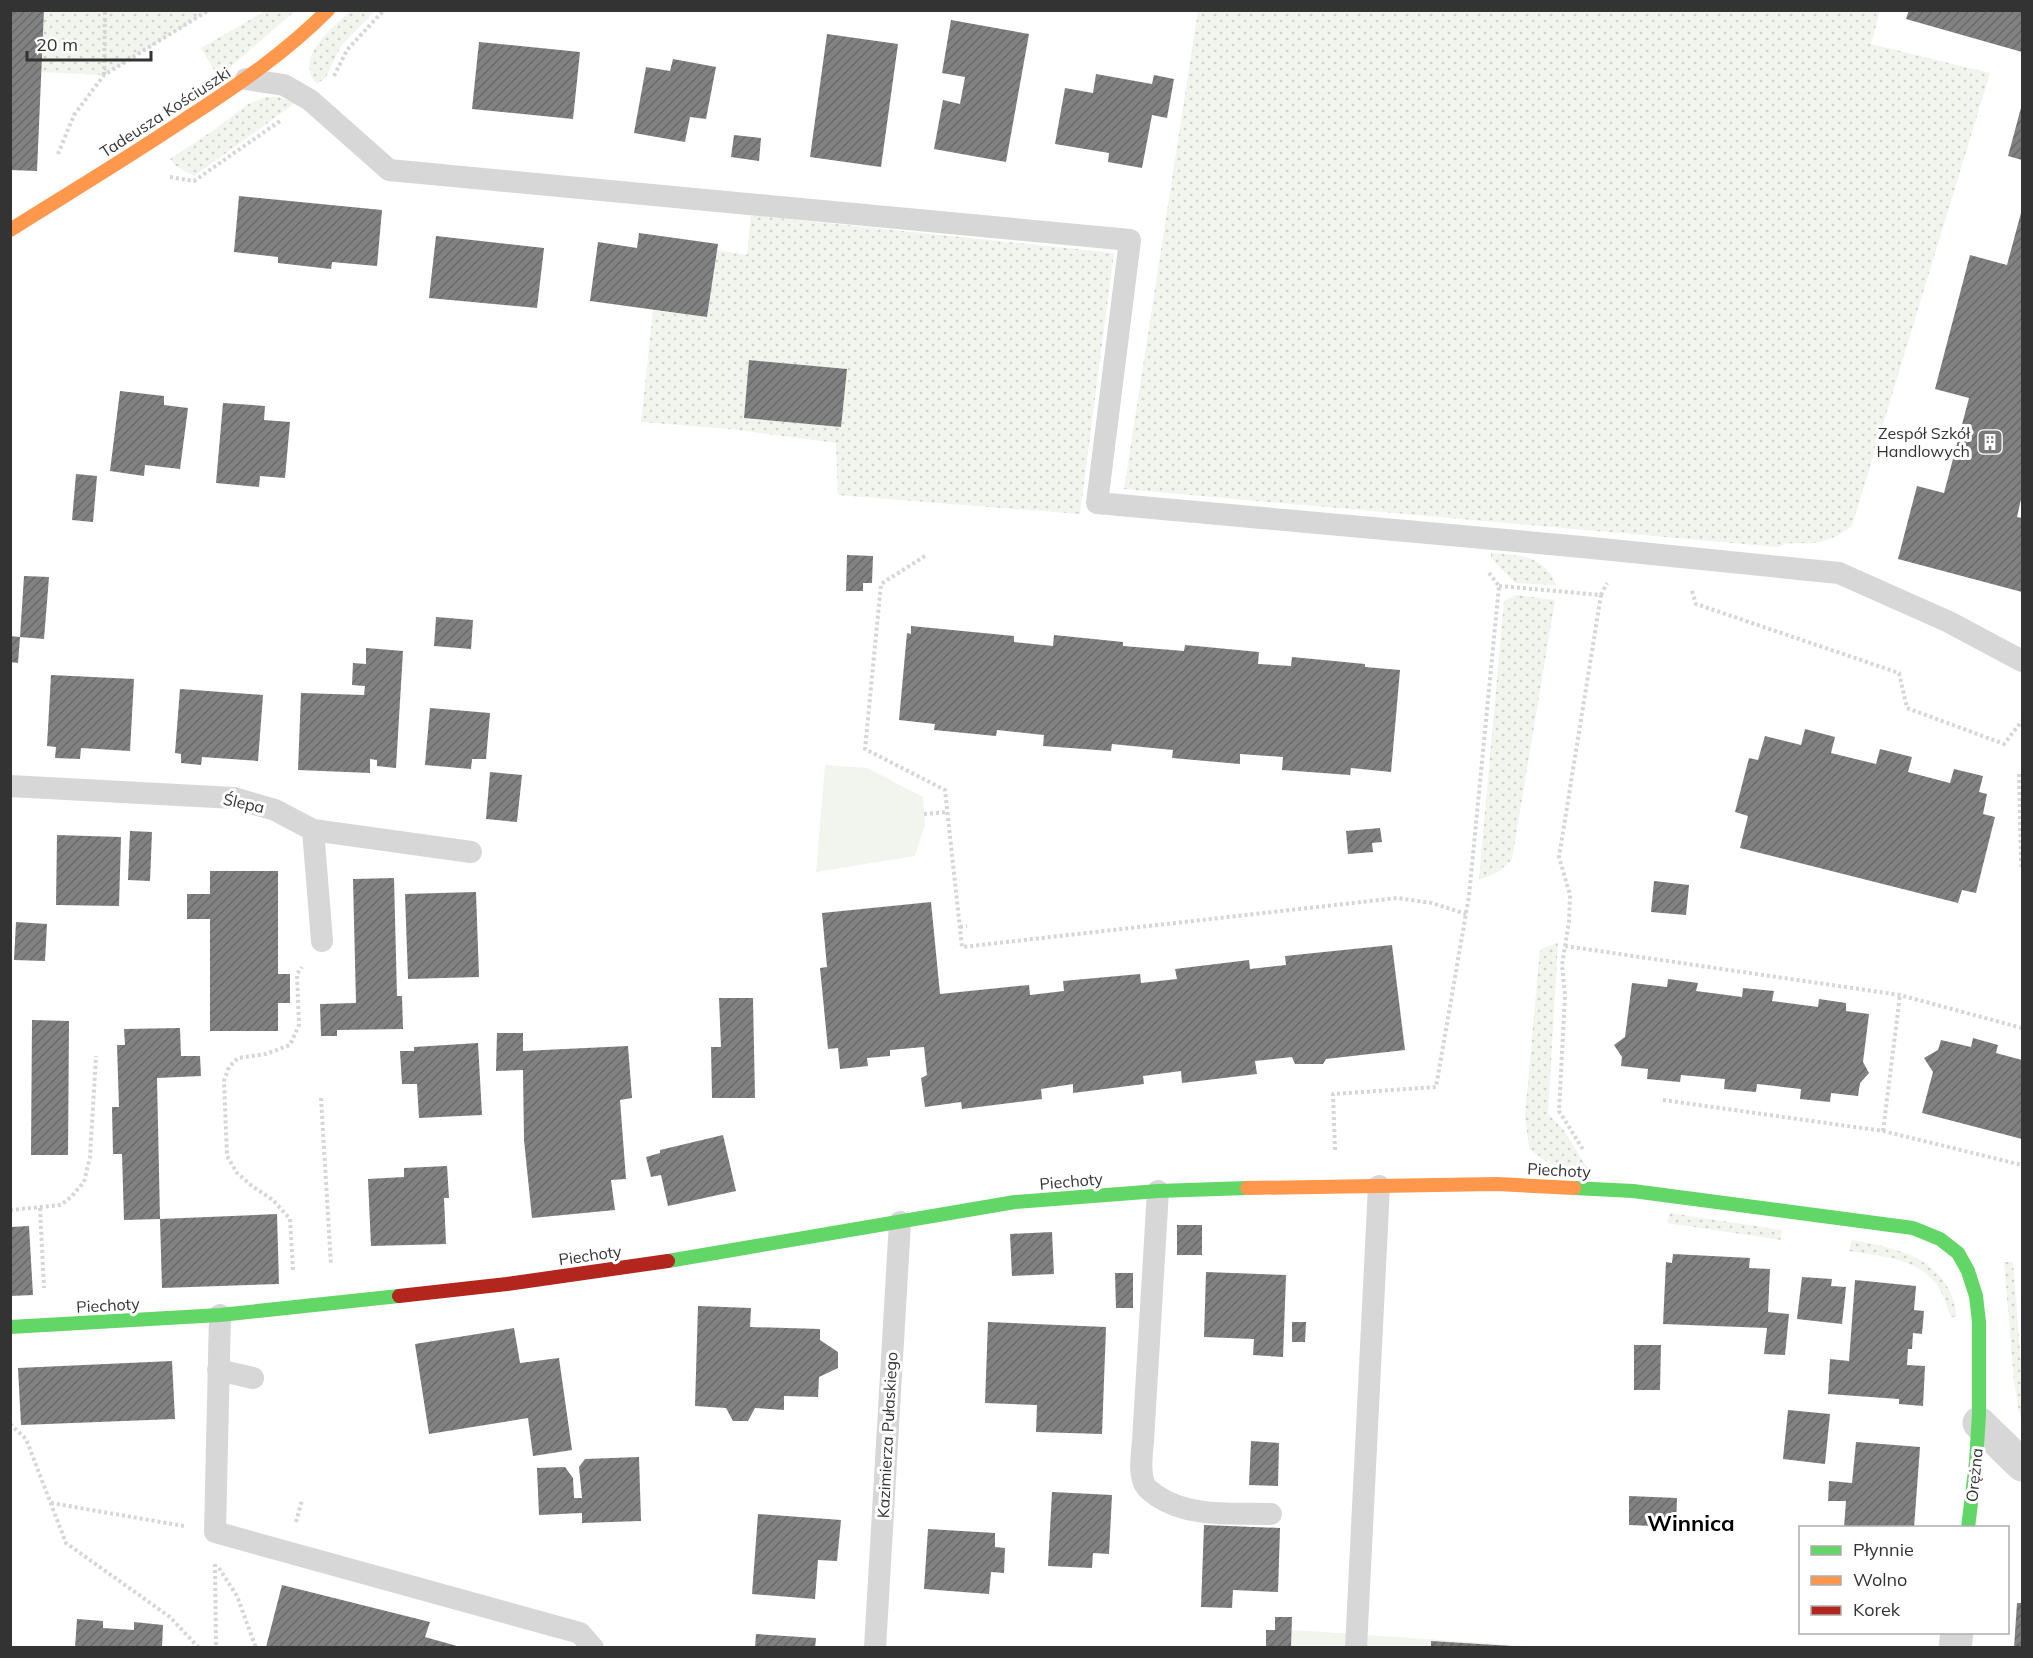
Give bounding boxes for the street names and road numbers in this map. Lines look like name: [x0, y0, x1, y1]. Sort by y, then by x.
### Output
street label: Tadeusza Kościuszki: [96, 62, 234, 162]
street label: Ślepa: [221, 789, 267, 817]
street label: Piechoty: [1527, 1158, 1592, 1182]
street label: Piechoty: [1039, 1168, 1104, 1194]
street label: Piechoty: [557, 1241, 623, 1269]
street label: Piechoty: [76, 1293, 141, 1317]
street label: Kazimierza Pułaskiego: [873, 1351, 901, 1519]
street label: Orężna: [1961, 1447, 1987, 1503]

